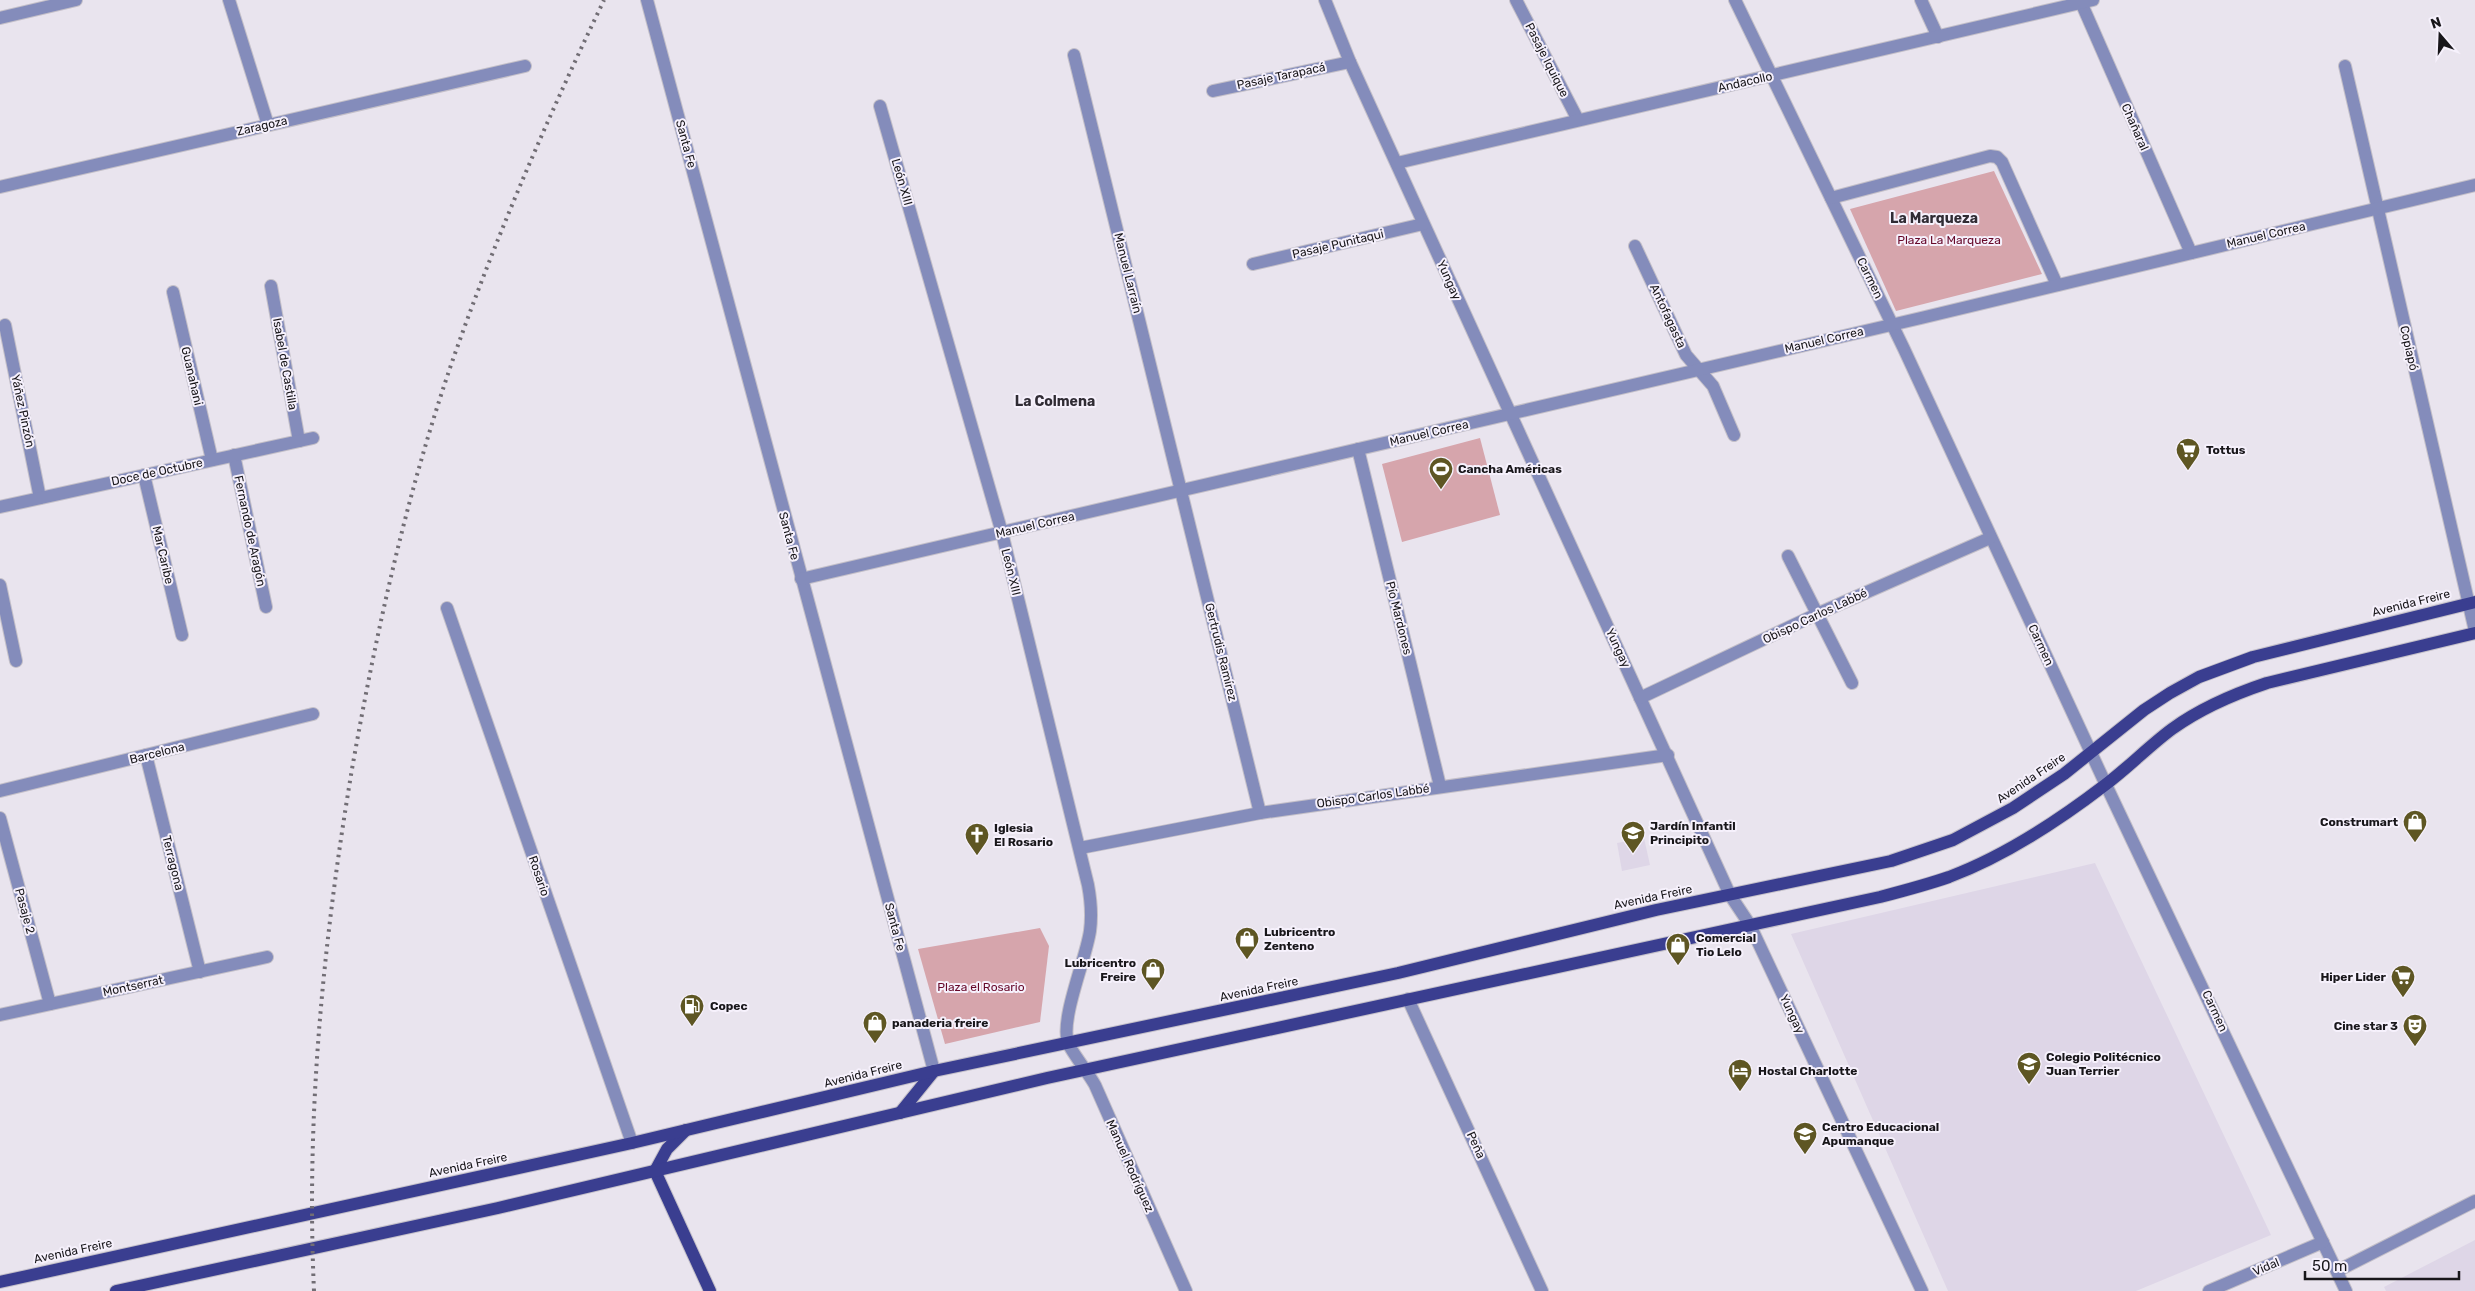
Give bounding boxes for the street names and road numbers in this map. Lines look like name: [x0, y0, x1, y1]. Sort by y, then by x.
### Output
street label: Pasaje Iquique: [1522, 21, 1572, 100]
street label: Pasaje Tarapacá: [1235, 60, 1327, 92]
street label: Andacollo: [1716, 69, 1774, 95]
street label: Chañaral: [2118, 101, 2152, 153]
street label: Zaragoza: [235, 113, 289, 139]
street label: Santa Fe: [673, 118, 699, 170]
street label: León XIII: [889, 157, 915, 207]
street label: Manuel Correa: [2225, 219, 2307, 251]
street label: Pasaje Punitaqui: [1291, 227, 1385, 261]
street label: Manuel Larraín: [1111, 231, 1145, 315]
street label: Carmen: [1854, 255, 1886, 301]
street label: Yungay: [1434, 258, 1464, 302]
street label: Antofagasta: [1647, 282, 1689, 350]
street label: Isabel de Castilla: [270, 317, 300, 411]
street label: Manuel Correa: [1783, 324, 1865, 356]
street label: Copiapó: [2397, 324, 2421, 372]
street label: Guanahani: [178, 345, 206, 407]
street label: Yáñez Pinzón: [8, 373, 38, 449]
street label: Manuel Correa: [1388, 417, 1470, 449]
street label: Doce de Octubre: [110, 455, 204, 489]
street label: Fernando de Aragón: [231, 474, 269, 588]
street label: Manuel Correa: [994, 509, 1076, 541]
street label: Santa Fe: [776, 510, 802, 562]
street label: Mar Caribe: [150, 525, 177, 586]
street label: León XIII: [998, 547, 1024, 597]
street label: Pío Mardones: [1383, 580, 1415, 656]
street label: Obispo Carlos Labbé: [1761, 586, 1870, 646]
street label: Avenida Freire: [2371, 586, 2452, 619]
street label: Gertrudis Ramírez: [1202, 602, 1240, 702]
street label: Carmen: [2025, 622, 2057, 668]
street label: Yungay: [1603, 626, 1633, 670]
street label: Barcelona: [128, 739, 186, 767]
street label: Avenida Freire: [1994, 750, 2068, 806]
street label: Obispo Carlos Labbé: [1316, 781, 1431, 811]
street label: Terragona: [159, 834, 187, 892]
street label: Rosario: [526, 854, 552, 898]
street label: Avenida Freire: [1613, 882, 1694, 912]
street label: Pasaje 2: [12, 887, 38, 935]
street label: Santa Fe: [882, 901, 908, 953]
street label: Montserrat: [102, 973, 165, 999]
street label: Avenida Freire: [1219, 974, 1300, 1004]
street label: Carmen: [2199, 988, 2231, 1034]
street label: Yungay: [1777, 992, 1807, 1036]
street label: Avenida Freire: [823, 1057, 904, 1090]
street label: Manuel Rodríguez: [1103, 1118, 1157, 1214]
street label: Peña: [1464, 1129, 1488, 1161]
street label: Avenida Freire: [428, 1150, 509, 1180]
street label: Avenida Freire: [33, 1236, 114, 1266]
street label: Vidal: [2251, 1255, 2281, 1279]

